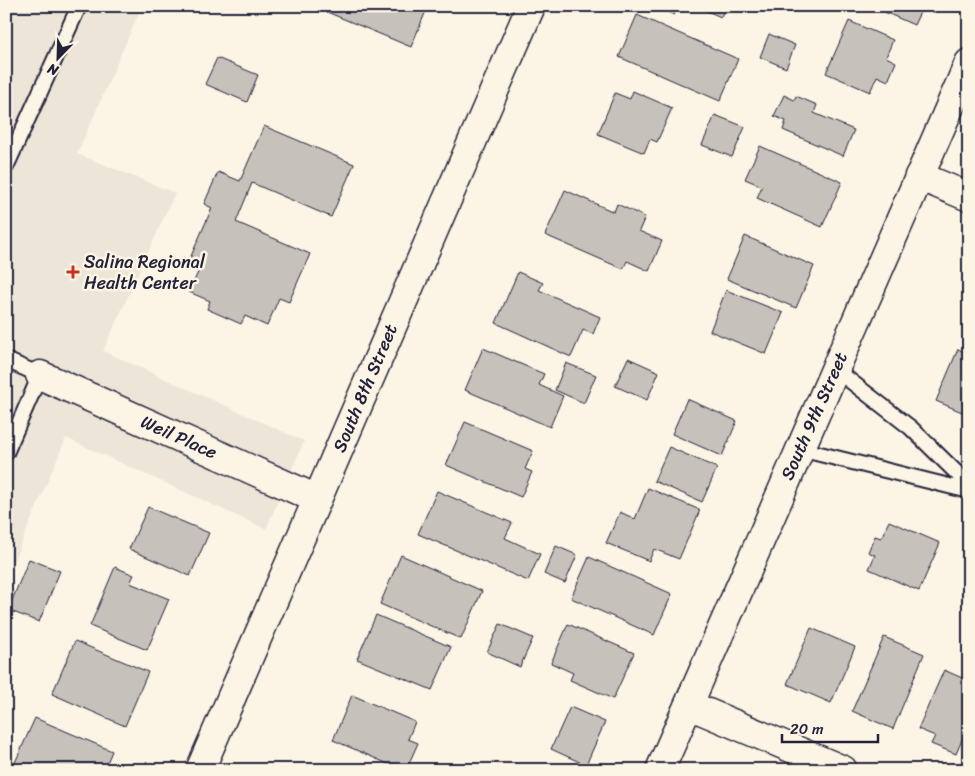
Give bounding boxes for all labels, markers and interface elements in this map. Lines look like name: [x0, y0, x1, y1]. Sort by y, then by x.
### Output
north arrow: [32, 32, 82, 82]
text: N: [43, 56, 63, 83]
place label: Salina Regional Health Center: [84, 246, 206, 299]
marker: Salina Regional Health Center: [66, 265, 80, 279]
street label: South 8th Street: [323, 318, 407, 457]
street label: South 9th Street: [771, 347, 857, 485]
street label: Weil Place: [136, 406, 222, 468]
scale bar: [782, 711, 879, 743]
text: 20 m: [790, 716, 824, 742]

